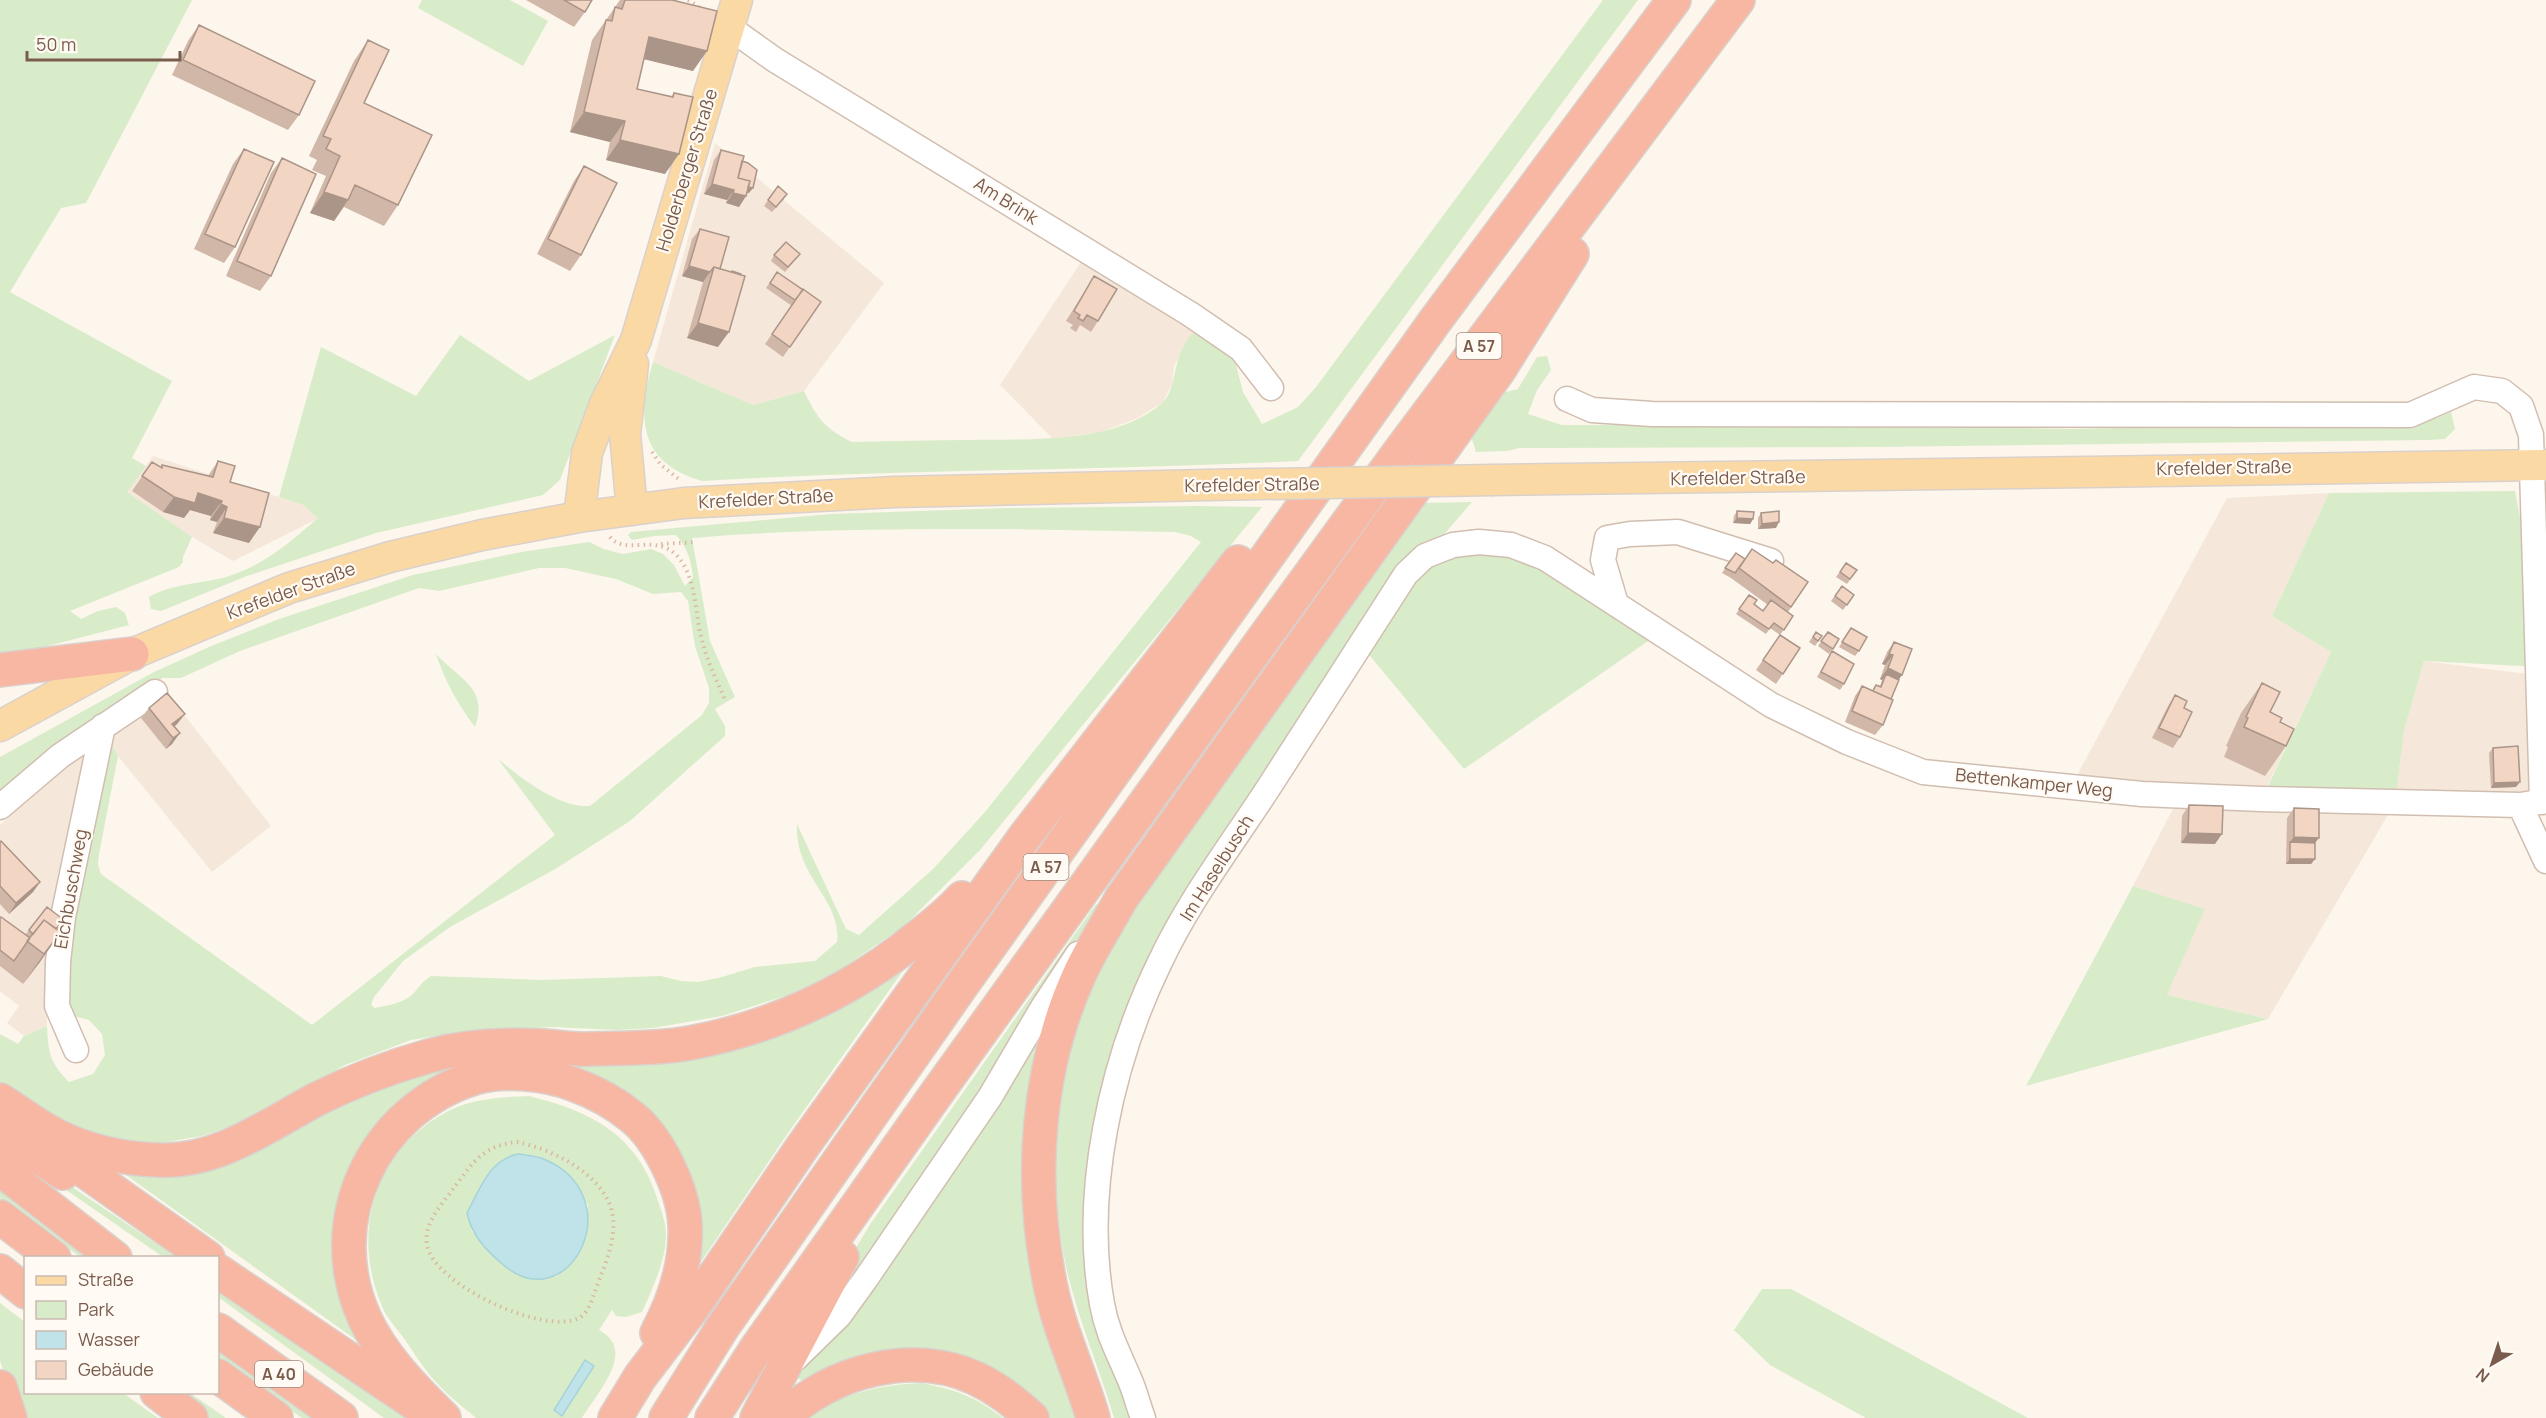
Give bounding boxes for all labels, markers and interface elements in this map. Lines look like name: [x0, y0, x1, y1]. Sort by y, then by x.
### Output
scale bar: [27, 24, 180, 62]
text: 50 m: [36, 32, 76, 56]
street label: Holderberger Straße: [650, 85, 722, 254]
street label: Am Brink: [970, 171, 1044, 230]
road number: A 57: [1456, 333, 1502, 359]
street label: Krefelder Straße: [2156, 454, 2292, 480]
street label: Krefelder Straße: [1670, 464, 1806, 490]
street label: Krefelder Straße: [1184, 471, 1320, 497]
street label: Krefelder Straße: [698, 482, 834, 514]
street label: Krefelder Straße: [223, 556, 358, 624]
street label: Bettenkamper Weg: [1954, 762, 2114, 802]
street label: Im Haselbusch: [1174, 810, 1258, 925]
street label: Eichbuschweg: [48, 827, 92, 951]
road number: A 57: [1024, 854, 1068, 880]
legend: [24, 1256, 219, 1394]
text: Straße: [78, 1267, 134, 1291]
text: Park: [78, 1297, 115, 1321]
text: Wasser: [78, 1327, 140, 1351]
north arrow: [2462, 1334, 2522, 1394]
text: Gebäude: [78, 1357, 154, 1381]
road number: A 40: [255, 1361, 303, 1387]
text: N: [2471, 1363, 2494, 1388]

